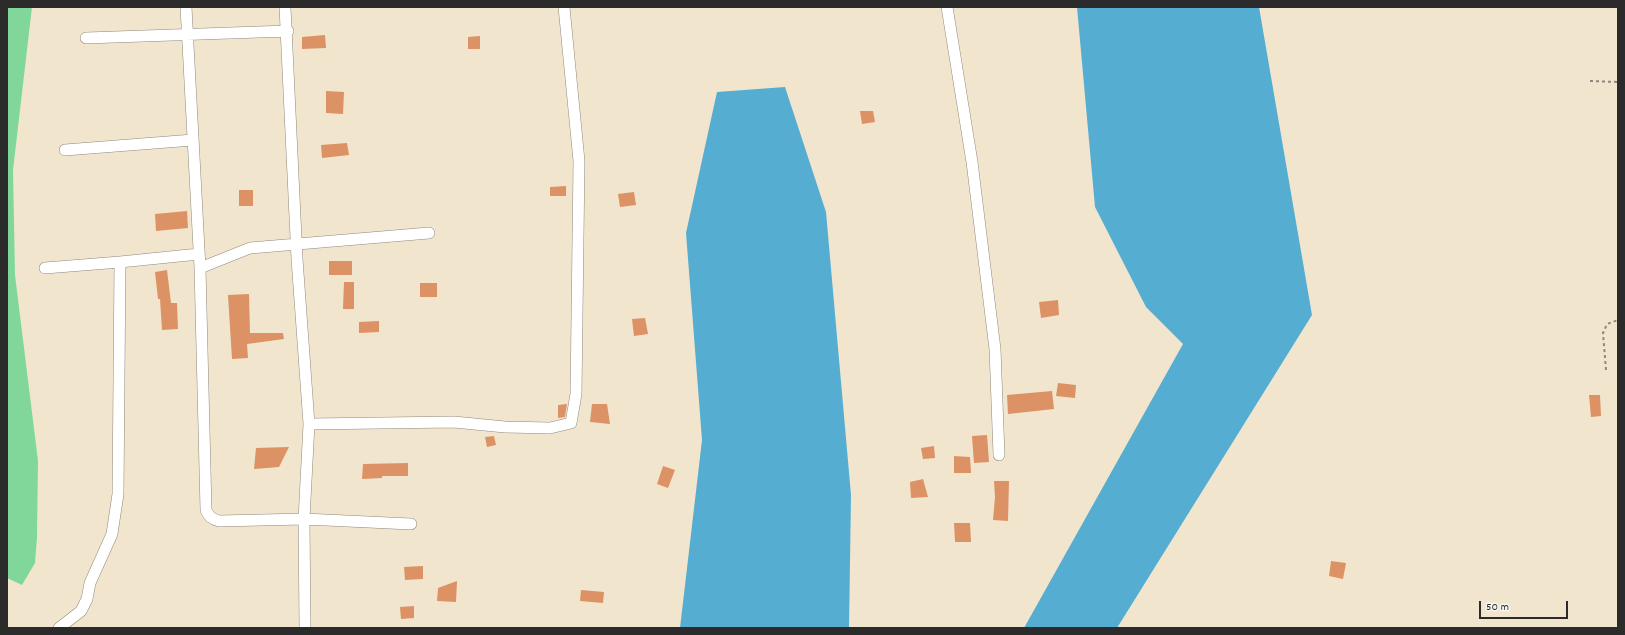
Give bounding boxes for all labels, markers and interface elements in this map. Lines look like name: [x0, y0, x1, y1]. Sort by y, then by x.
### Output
scale bar: [1481, 593, 1570, 619]
text: 50 m: [1486, 599, 1509, 616]

